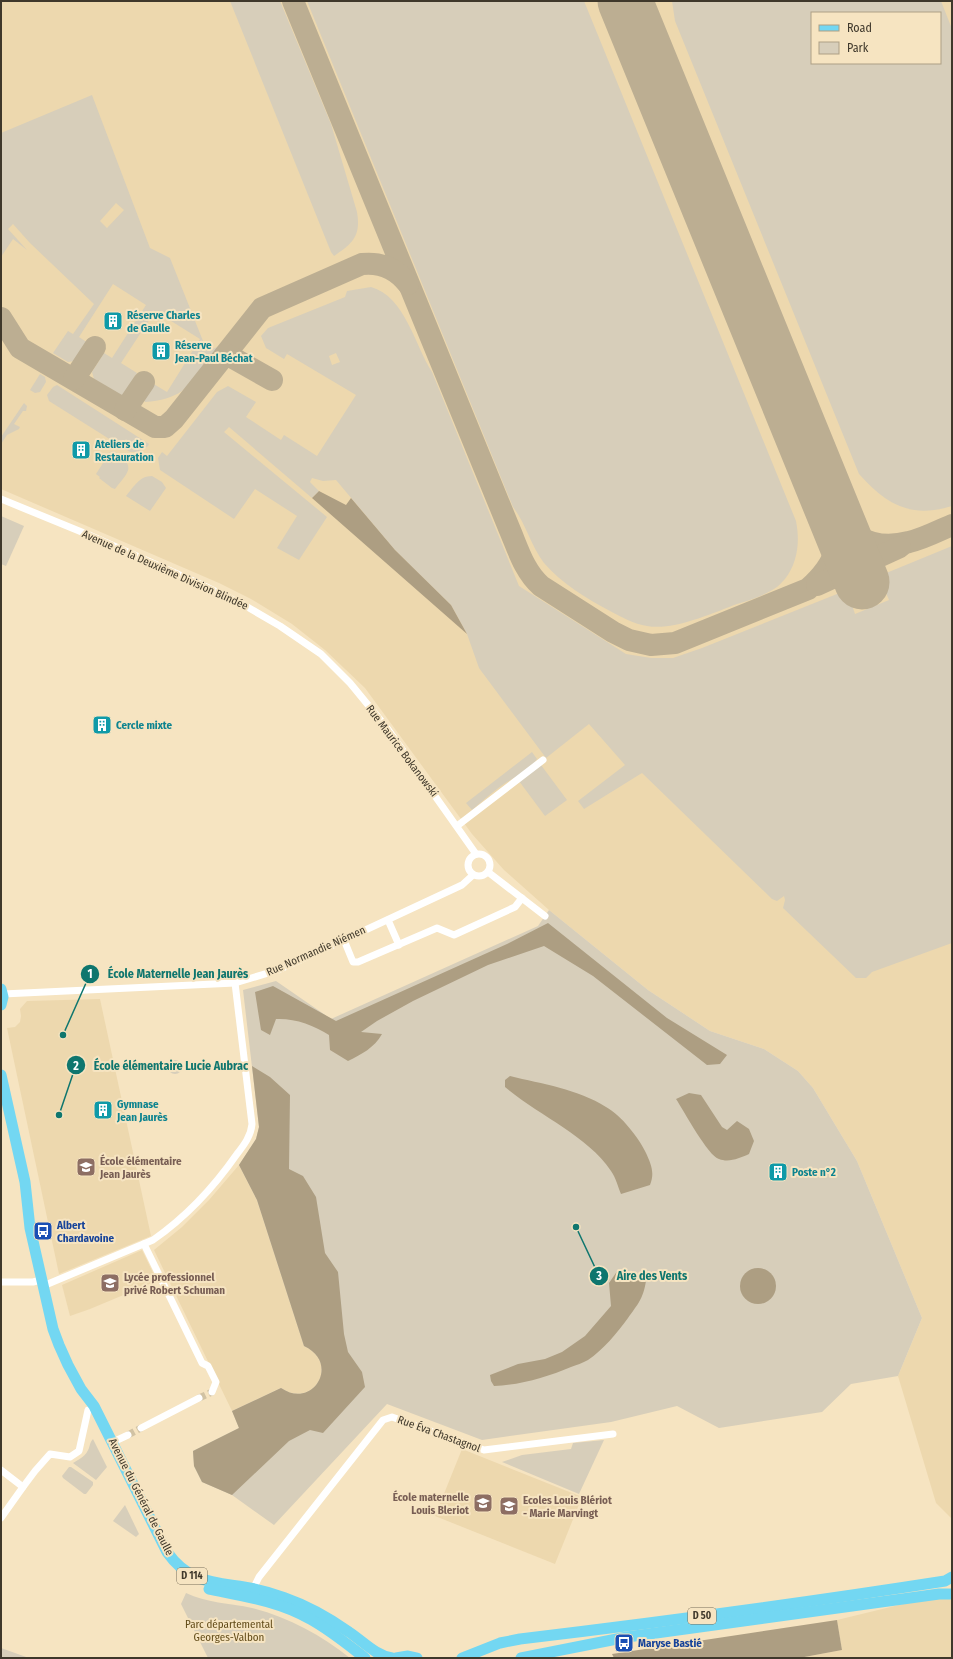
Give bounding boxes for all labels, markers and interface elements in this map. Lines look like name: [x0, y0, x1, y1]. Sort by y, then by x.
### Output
legend: [811, 12, 941, 64]
text: Road: [847, 21, 872, 35]
text: Park: [847, 41, 869, 55]
place label: Réserve Charles de Gaulle: [127, 309, 200, 335]
building icon: Réserve Charles de Gaulle: [102, 310, 124, 332]
place label: Réserve Jean-Paul Béchat: [174, 339, 253, 365]
building icon: Réserve Jean-Paul Béchat: [150, 340, 172, 362]
place label: Ateliers de Restauration: [94, 438, 154, 464]
building icon: Ateliers de Restauration: [70, 439, 92, 461]
street label: Avenue de la Deuxième Division Blindée: [80, 527, 250, 613]
street label: Rue Maurice Bokanowski: [363, 703, 441, 800]
building icon: Cercle mixte: [91, 714, 113, 736]
place label: Cercle mixte: [116, 719, 173, 732]
street label: Rue Normandie Niémen: [264, 923, 368, 979]
callout: École Maternelle Jean Jaurès: [80, 962, 256, 986]
text: École Maternelle Jean Jaurès: [108, 965, 249, 981]
text: 1: [87, 967, 93, 981]
callout: École élémentaire Lucie Aubrac: [66, 1053, 256, 1077]
text: École élémentaire Lucie Aubrac: [94, 1057, 249, 1073]
text: 2: [72, 1059, 79, 1073]
place label: Gymnase Jean Jaurès: [116, 1098, 168, 1124]
building icon: Gymnase Jean Jaurès: [92, 1099, 114, 1121]
place label: École élémentaire Jean Jaurès: [99, 1154, 182, 1181]
school or university icon: École élémentaire Jean Jaurès: [75, 1156, 97, 1178]
building icon: Poste n°2: [767, 1161, 789, 1183]
place label: Poste n°2: [792, 1166, 836, 1179]
place label: Albert Chardavoine: [56, 1219, 114, 1245]
bus stop icon: Albert Chardavoine: [32, 1220, 54, 1242]
callout: Aire des Vents: [589, 1264, 695, 1288]
text: 3: [595, 1269, 602, 1283]
text: Aire des Vents: [616, 1269, 688, 1283]
place label: Lycée professionnel privé Robert Schuman: [124, 1271, 225, 1297]
school or university icon: Lycée professionnel privé Robert Schuman: [99, 1272, 121, 1294]
street label: Rue Éva Chastagnol: [396, 1412, 483, 1455]
street label: Avenue du Général de Gaulle: [106, 1436, 176, 1558]
place label: École maternelle Louis Bleriot: [393, 1490, 469, 1517]
school or university icon: École maternelle Louis Bleriot: [472, 1492, 494, 1514]
place label: Ecoles Louis Blériot - Marie Marvingt: [523, 1494, 612, 1520]
school or university icon: Ecoles Louis Blériot - Marie Marvingt: [498, 1495, 520, 1517]
road number: D 114: [177, 1568, 207, 1584]
road number: D 50: [688, 1608, 716, 1624]
park label: Parc départemental Georges-Valbon: [185, 1618, 273, 1644]
bus stop icon: Maryse Bastié: [613, 1632, 635, 1654]
place label: Maryse Bastié: [638, 1637, 702, 1650]

